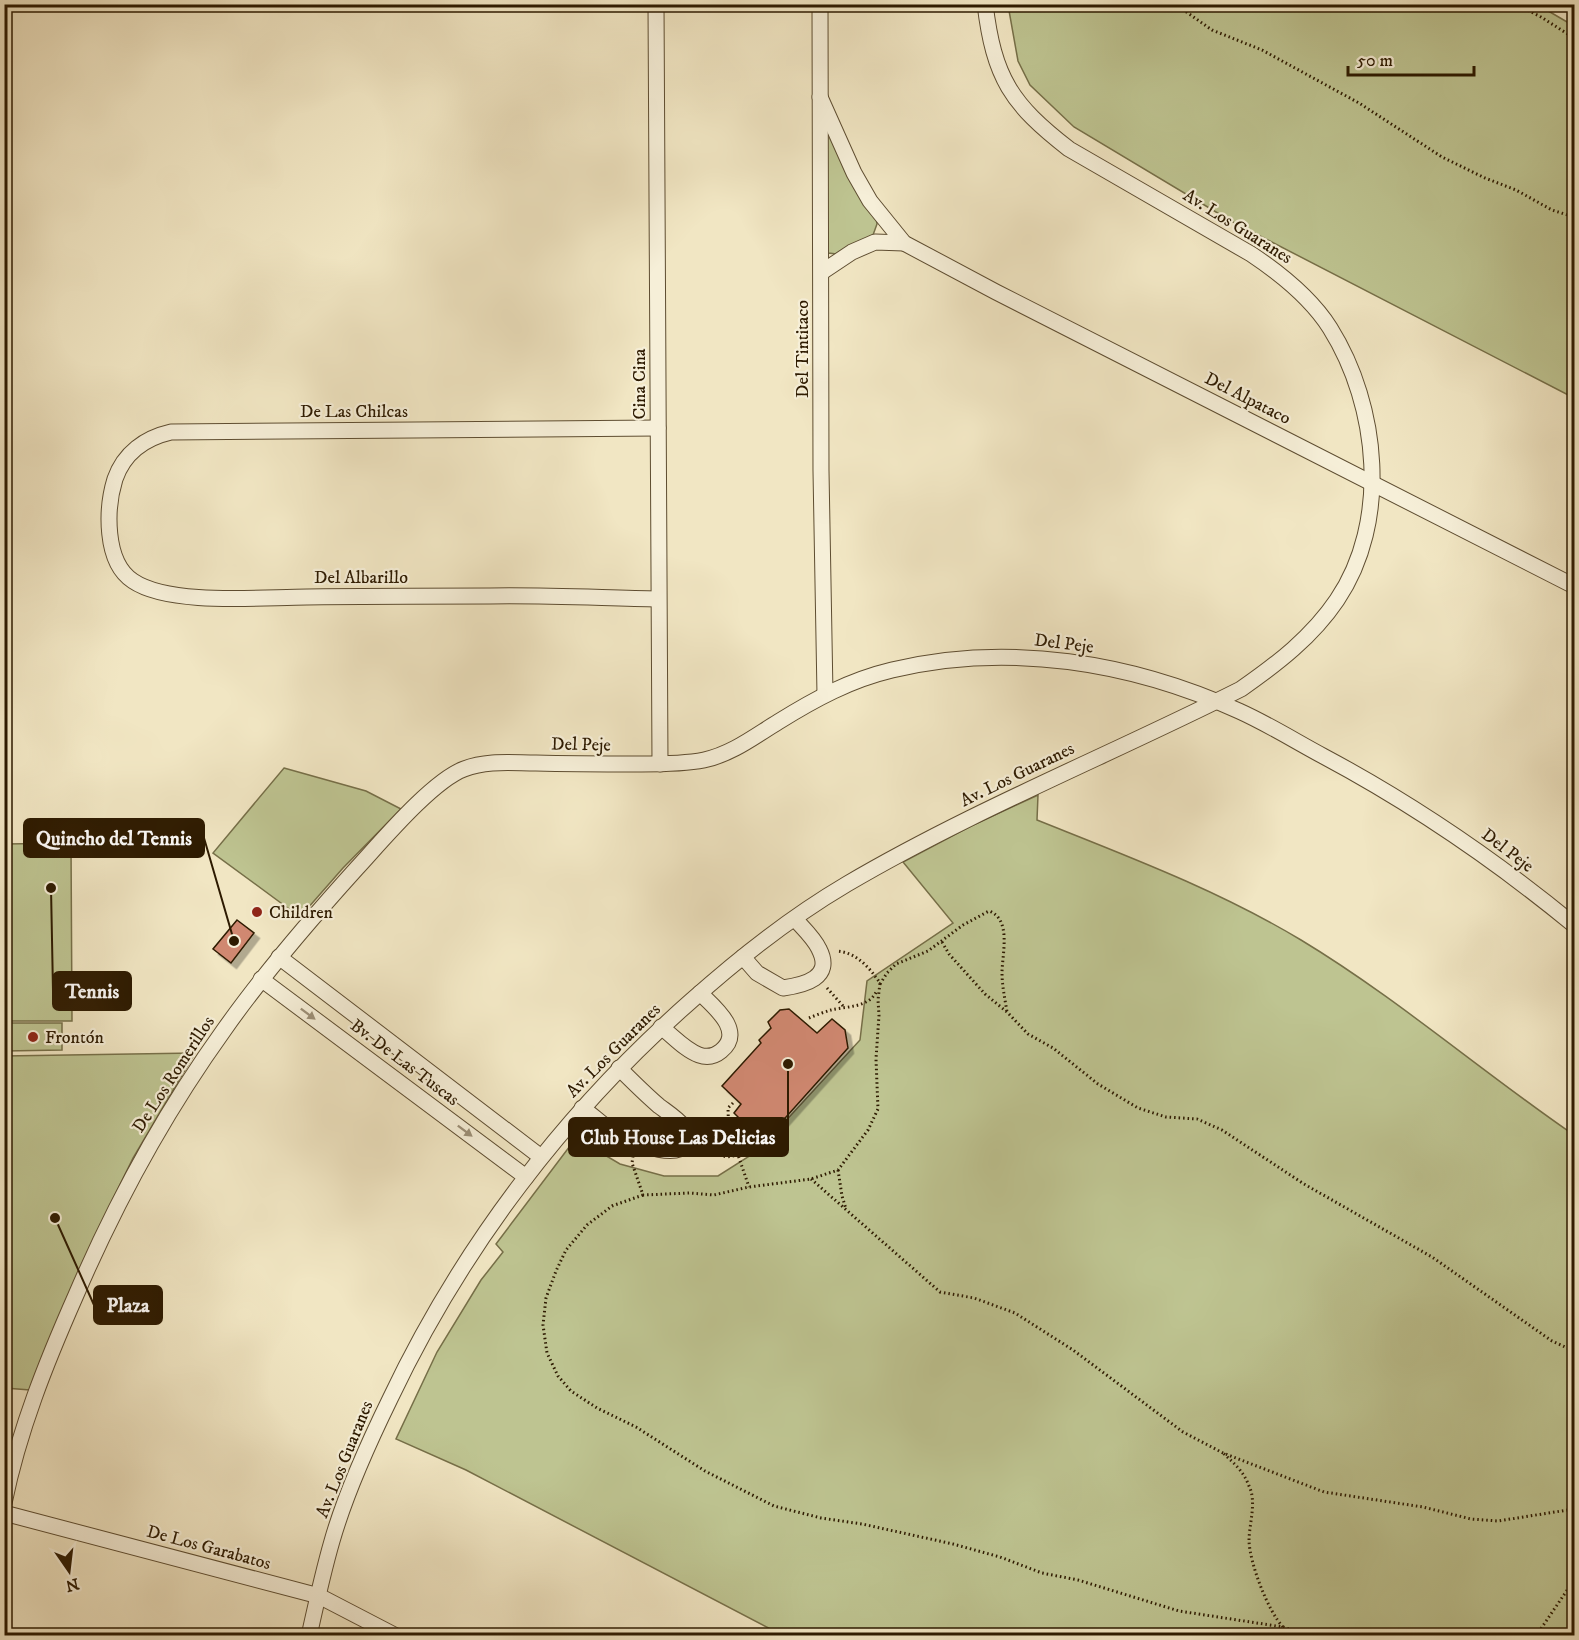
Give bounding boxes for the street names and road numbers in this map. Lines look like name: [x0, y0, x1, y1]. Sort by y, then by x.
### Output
street label: Av. Los Guaranes: [1179, 185, 1296, 269]
street label: Del Tintitaco: [792, 300, 814, 398]
street label: Cina Cina: [629, 348, 651, 420]
street label: Del Alpataco: [1201, 368, 1294, 430]
street label: De Las Chilcas: [300, 401, 408, 423]
street label: Del Albarillo: [314, 567, 408, 589]
street label: Del Peje: [1033, 629, 1095, 659]
street label: Del Peje: [551, 733, 611, 757]
street label: Av. Los Guaranes: [957, 738, 1078, 812]
street label: Del Peje: [1477, 824, 1538, 878]
street label: Av. Los Guaranes: [562, 999, 665, 1102]
street label: De Los Romerillos: [128, 1012, 220, 1137]
street label: Bv. De Las Tuscas: [346, 1015, 463, 1111]
street label: Av. Los Guaranes: [311, 1398, 378, 1521]
street label: De Los Garabatos: [144, 1521, 273, 1575]

